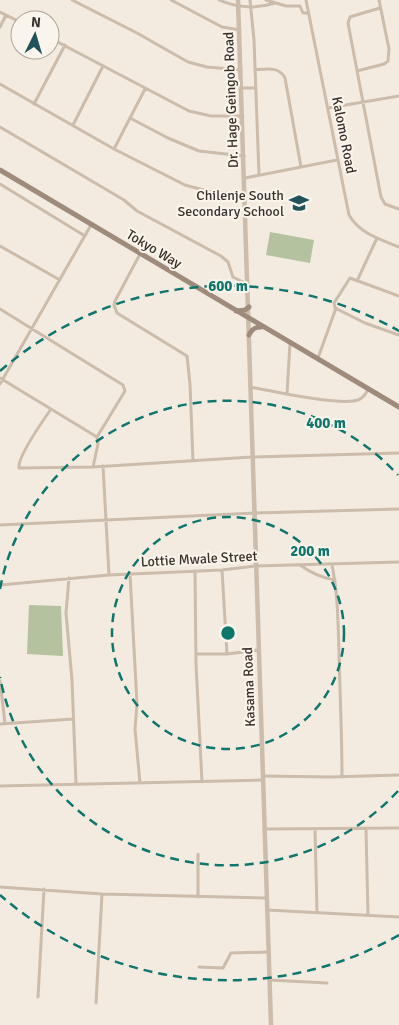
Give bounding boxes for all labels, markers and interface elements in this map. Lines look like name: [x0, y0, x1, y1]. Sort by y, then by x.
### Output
north arrow: [10, 10, 60, 60]
text: N: [30, 14, 42, 31]
street label: Dr. Hage Geingob Road: [220, 31, 242, 169]
street label: Kalomo Road: [328, 95, 360, 175]
place label: Chilenje South Secondary School: [177, 187, 284, 220]
school or university icon: Chilenje South Secondary School: [288, 192, 310, 214]
street label: Tokyo Way: [123, 226, 185, 272]
text: 600 m: [208, 277, 248, 295]
text: 400 m: [306, 414, 346, 432]
text: 200 m: [290, 542, 330, 560]
street label: Lottie Mwale Street: [140, 547, 258, 571]
centre of rings: [219, 624, 237, 642]
street label: Kasama Road: [239, 647, 259, 727]

